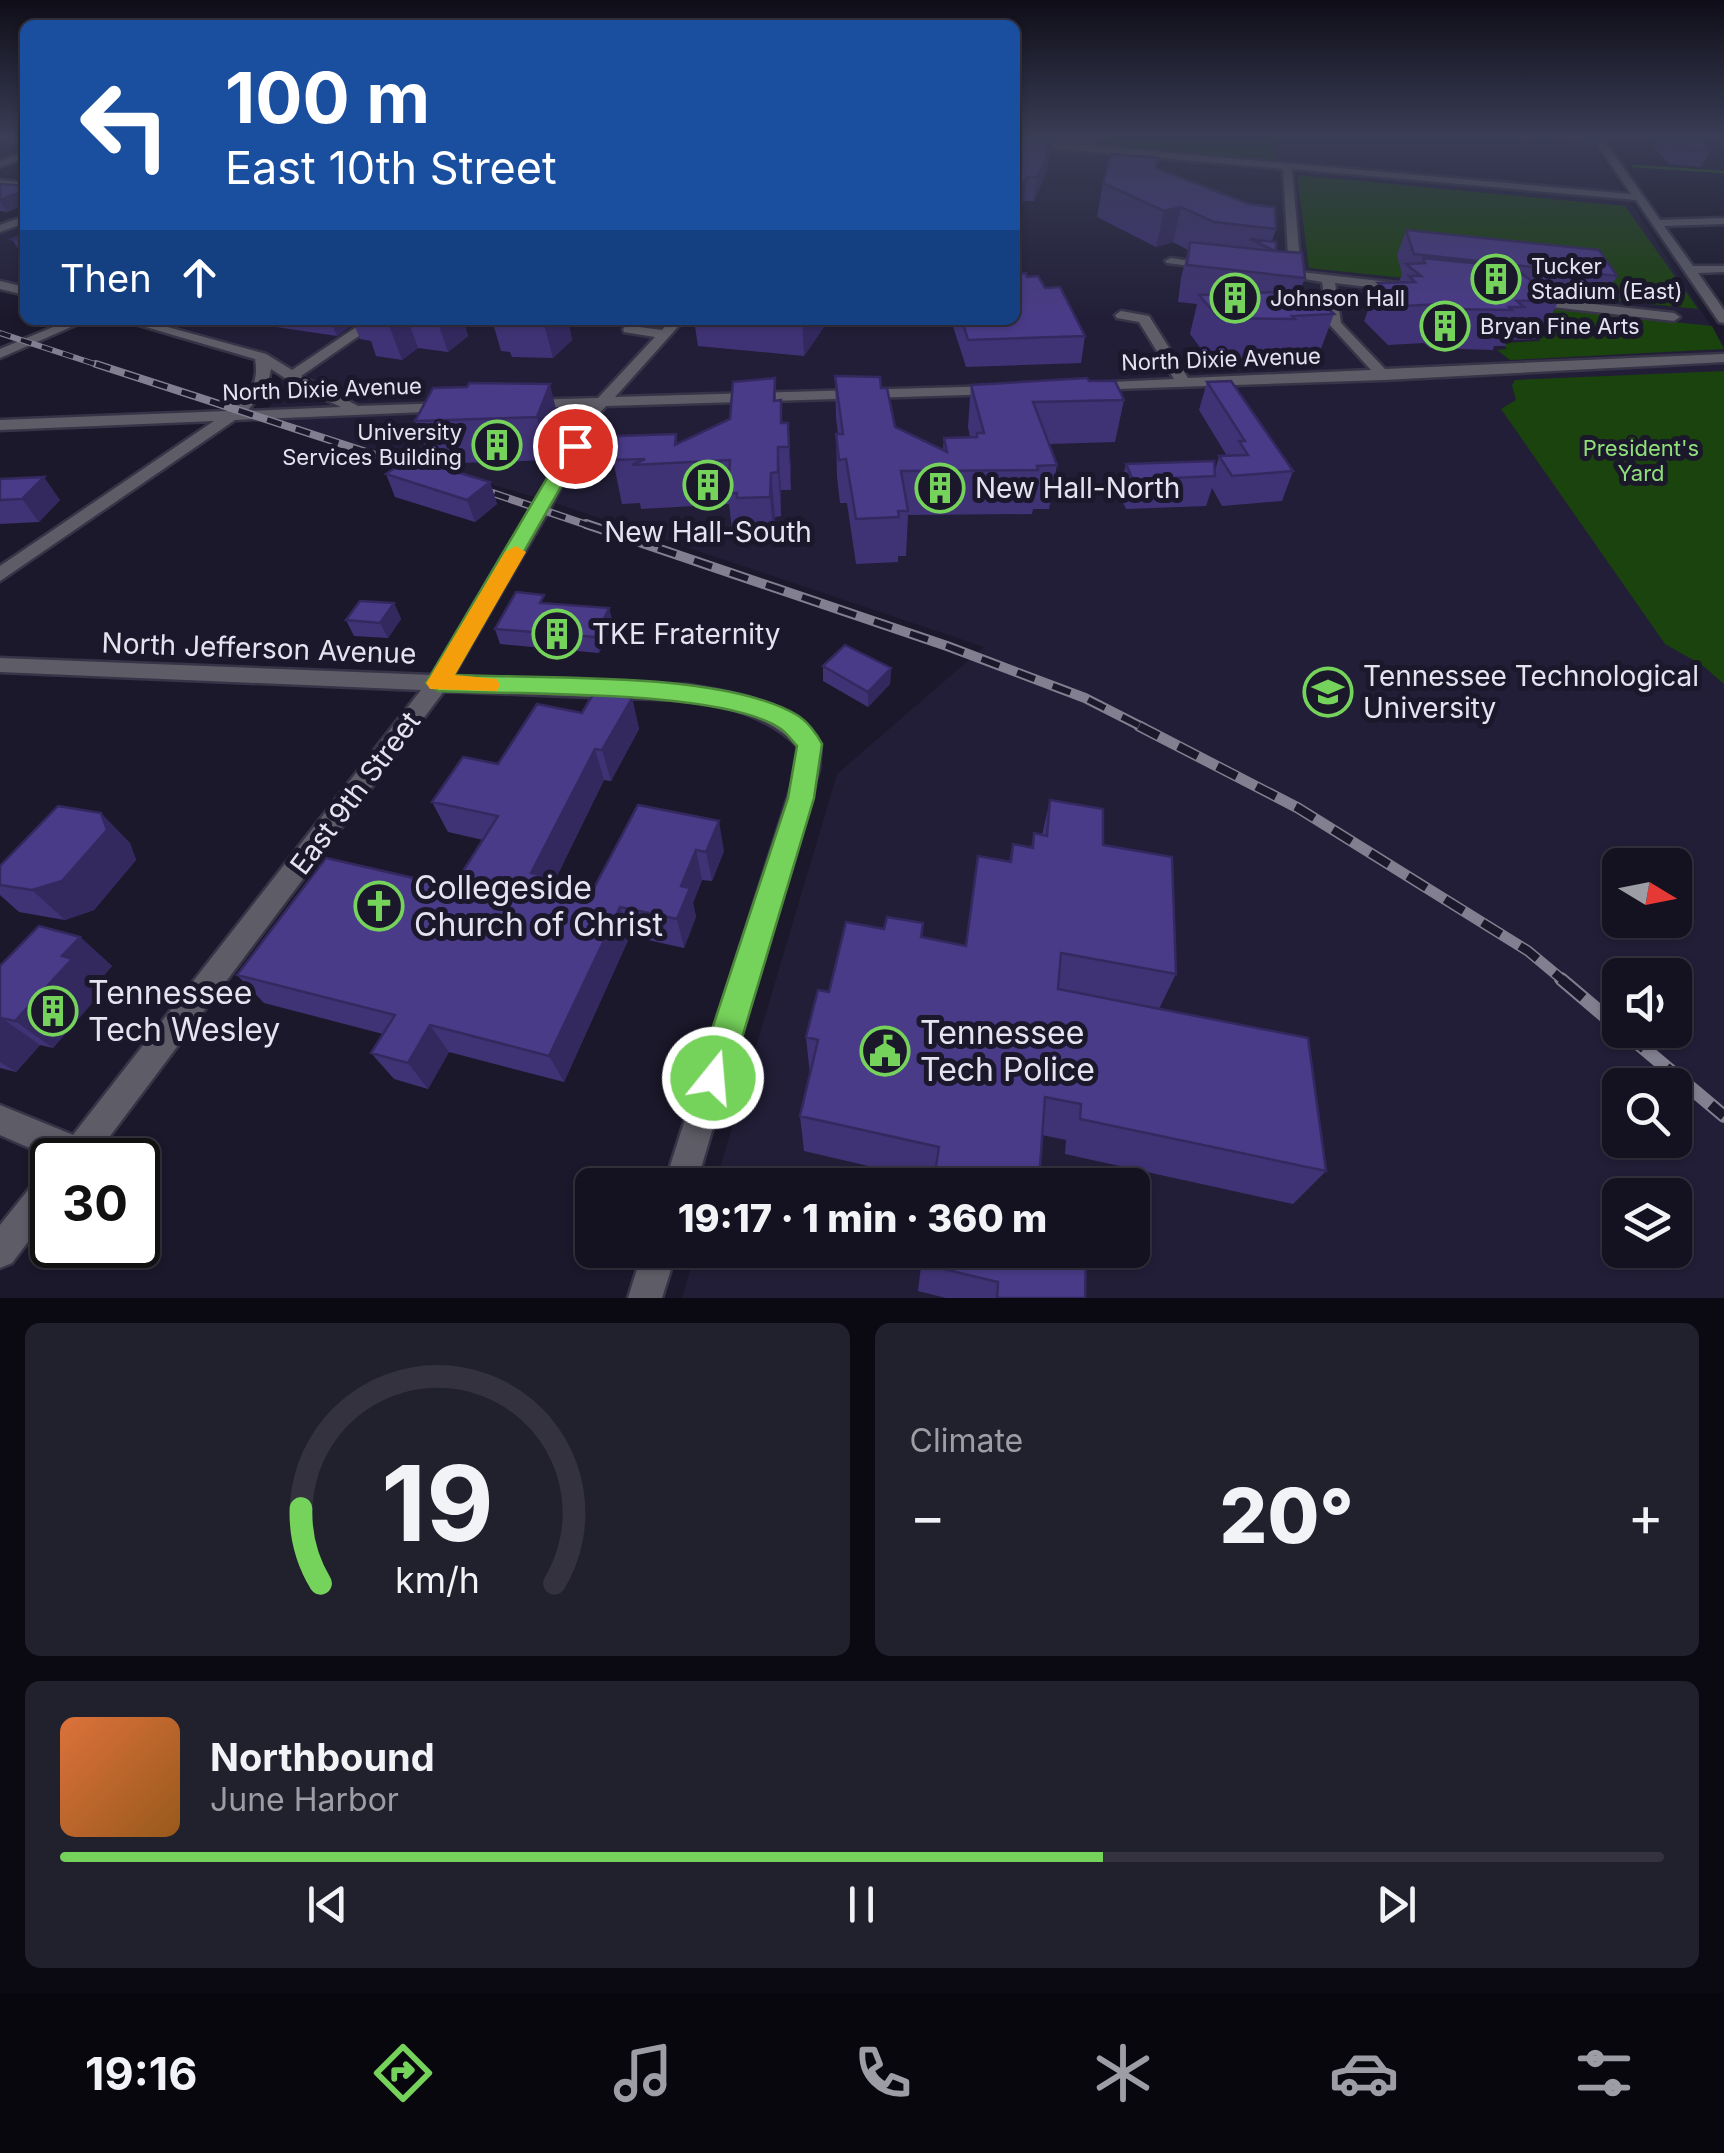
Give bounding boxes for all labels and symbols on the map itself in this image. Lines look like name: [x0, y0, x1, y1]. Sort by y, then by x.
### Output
building icon: Tucker Stadium (East): [1470, 253, 1522, 305]
place label: Tucker Stadium (East): [1531, 253, 1682, 304]
building icon: Johnson Hall: [1209, 272, 1261, 324]
place label: Johnson Hall: [1270, 285, 1405, 311]
building icon: Bryan Fine Arts: [1419, 300, 1471, 352]
place label: Bryan Fine Arts: [1480, 313, 1640, 339]
street label: North Dixie Avenue: [1121, 343, 1321, 375]
street label: North Dixie Avenue: [222, 373, 422, 405]
pin: [533, 404, 618, 489]
place label: University Services Building: [282, 419, 462, 470]
building icon: University Services Building: [471, 419, 523, 471]
park label: President's Yard: [1583, 435, 1699, 486]
building icon: New Hall-South: [682, 459, 734, 511]
building icon: New Hall-North: [914, 462, 966, 514]
place label: New Hall-North: [975, 471, 1180, 505]
place label: New Hall-South: [604, 515, 812, 549]
building icon: TKE Fraternity: [531, 608, 583, 660]
place label: TKE Fraternity: [592, 617, 781, 651]
street label: North Jefferson Avenue: [101, 626, 417, 670]
place label: Tennessee Technological University: [1363, 659, 1699, 725]
school or university icon: Tennessee Technological University: [1302, 666, 1354, 718]
street label: East 9th Street: [283, 705, 427, 881]
north arrow: [1602, 848, 1692, 938]
place label: Collegeside Church of Christ: [414, 868, 663, 944]
church icon: Collegeside Church of Christ: [353, 880, 405, 932]
place label: Tennessee Tech Wesley: [88, 973, 280, 1049]
building icon: Tennessee Tech Wesley: [27, 985, 79, 1037]
place label: Tennessee Tech Police: [920, 1013, 1095, 1089]
public building icon: Tennessee Tech Police: [859, 1025, 911, 1077]
position arrow: [661, 1026, 765, 1130]
speed limit sign: 30: [30, 1138, 160, 1268]

